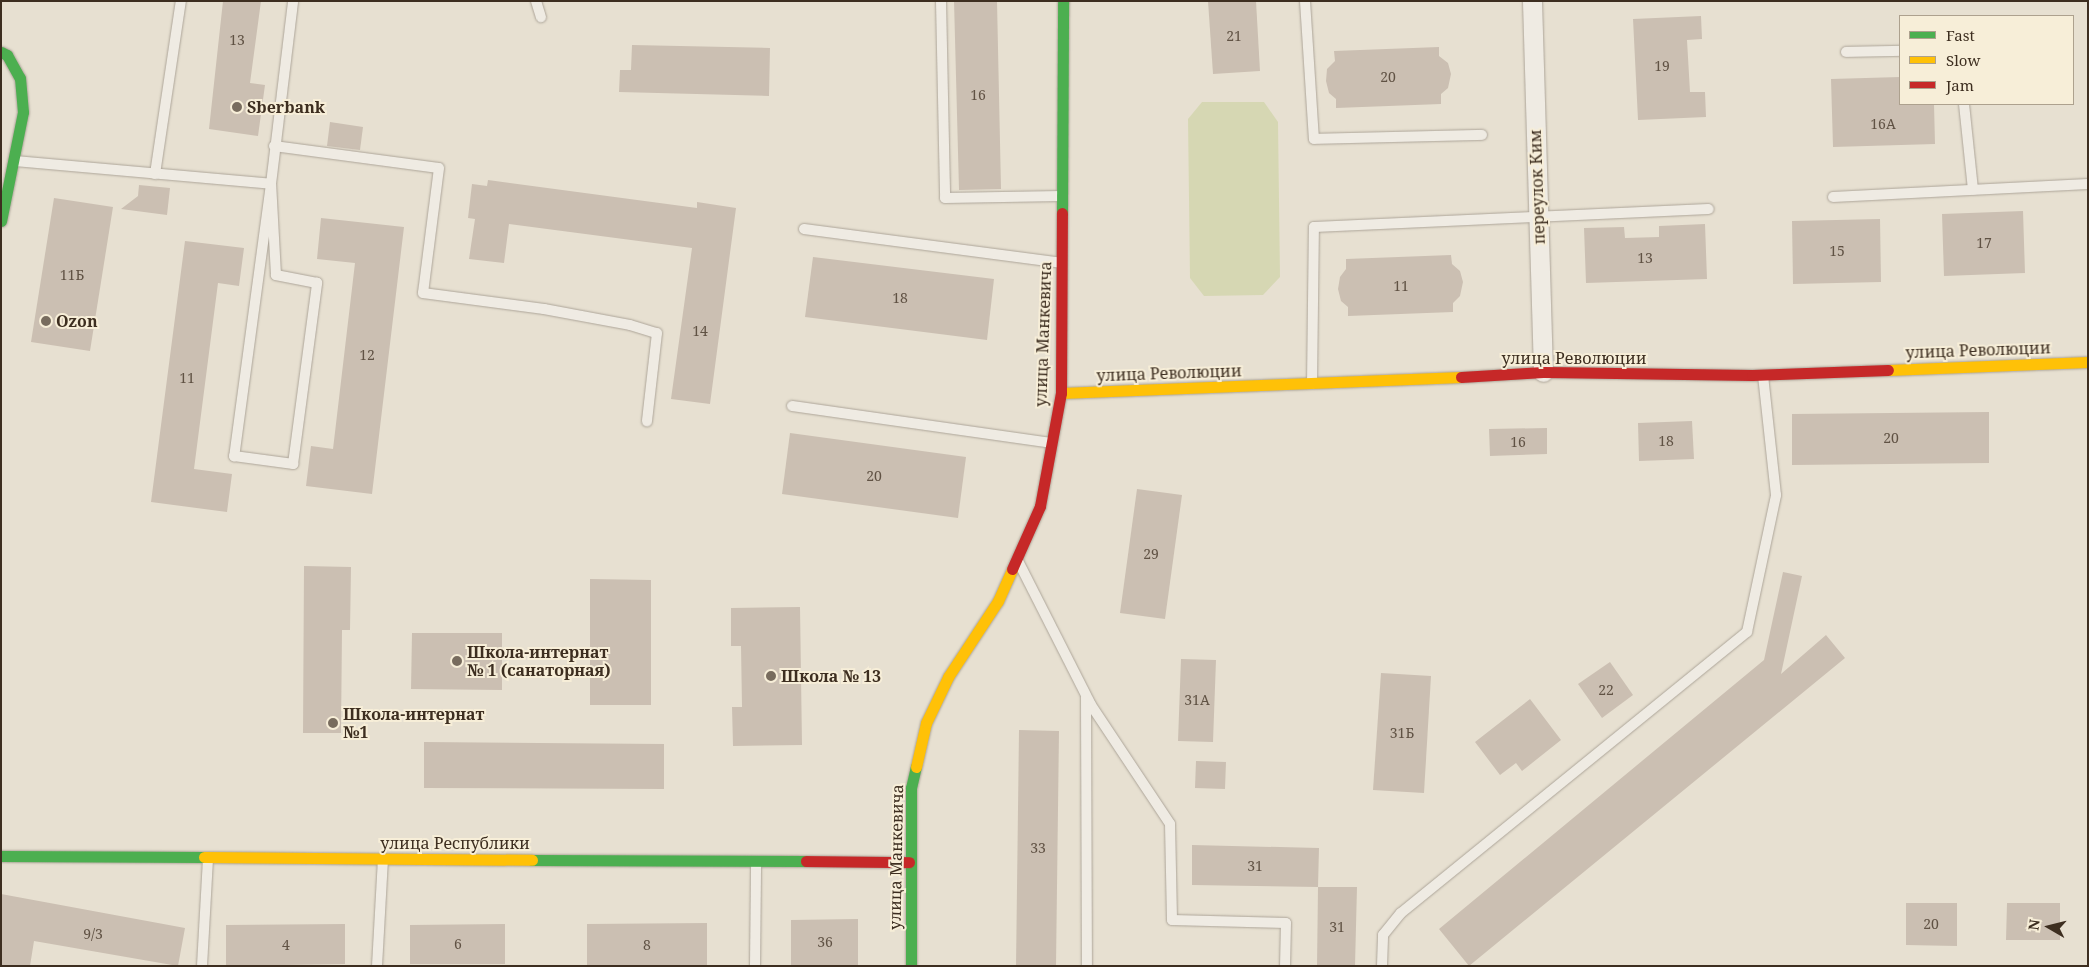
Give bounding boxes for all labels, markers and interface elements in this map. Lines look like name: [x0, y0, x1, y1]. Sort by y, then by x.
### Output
legend: [1899, 15, 2074, 105]
text: Fast: [1946, 25, 1975, 45]
house number: 21: [1226, 28, 1242, 44]
house number: 13: [229, 32, 245, 48]
text: Slow: [1946, 50, 1980, 70]
house number: 19: [1654, 58, 1670, 74]
house number: 20: [1380, 69, 1396, 85]
text: Jam: [1946, 75, 1974, 95]
house number: 16: [970, 87, 986, 103]
place label: Sberbank: [247, 97, 325, 117]
marker: Sberbank: [231, 101, 243, 113]
house number: 16А: [1870, 116, 1896, 132]
street label: переулок Ким: [1525, 129, 1549, 245]
house number: 17: [1976, 235, 1992, 251]
house number: 15: [1829, 243, 1845, 259]
house number: 13: [1637, 250, 1653, 266]
street label: улица Манкевича: [1031, 261, 1055, 407]
house number: 11Б: [60, 267, 84, 283]
house number: 11: [1393, 278, 1409, 294]
house number: 18: [892, 290, 908, 306]
place label: Ozon: [56, 311, 98, 331]
marker: Ozon: [40, 315, 52, 327]
house number: 14: [692, 323, 708, 339]
street label: улица Революции: [1905, 338, 2051, 362]
house number: 12: [359, 347, 375, 363]
street label: улица Революции: [1501, 348, 1647, 368]
street label: улица Революции: [1096, 361, 1242, 385]
house number: 11: [179, 370, 195, 386]
house number: 20: [1883, 430, 1899, 446]
house number: 18: [1658, 433, 1674, 449]
house number: 16: [1510, 434, 1526, 450]
house number: 20: [866, 468, 882, 484]
house number: 29: [1143, 546, 1159, 562]
place label: Школа-интернат № 1 (санаторная): [467, 642, 611, 680]
marker: Школа-интернат № 1 (санаторная): [451, 655, 463, 667]
place label: Школа № 13: [781, 666, 881, 686]
marker: Школа № 13: [765, 670, 777, 682]
house number: 22: [1598, 682, 1614, 698]
house number: 31А: [1184, 692, 1210, 708]
place label: Школа-интернат №1: [343, 704, 484, 742]
marker: Школа-интернат №1: [327, 717, 339, 729]
house number: 31Б: [1390, 725, 1414, 741]
street label: улица Манкевича: [885, 784, 907, 930]
street label: улица Республики: [380, 833, 530, 853]
house number: 33: [1030, 840, 1046, 856]
house number: 31: [1247, 858, 1263, 874]
north arrow: [2024, 902, 2074, 952]
house number: 20: [1923, 916, 1939, 932]
text: N: [2023, 918, 2044, 932]
house number: 31: [1329, 919, 1345, 935]
house number: 9/3: [83, 926, 103, 942]
house number: 36: [817, 934, 833, 950]
house number: 6: [454, 936, 462, 952]
house number: 4: [282, 937, 290, 953]
house number: 8: [643, 937, 651, 953]

